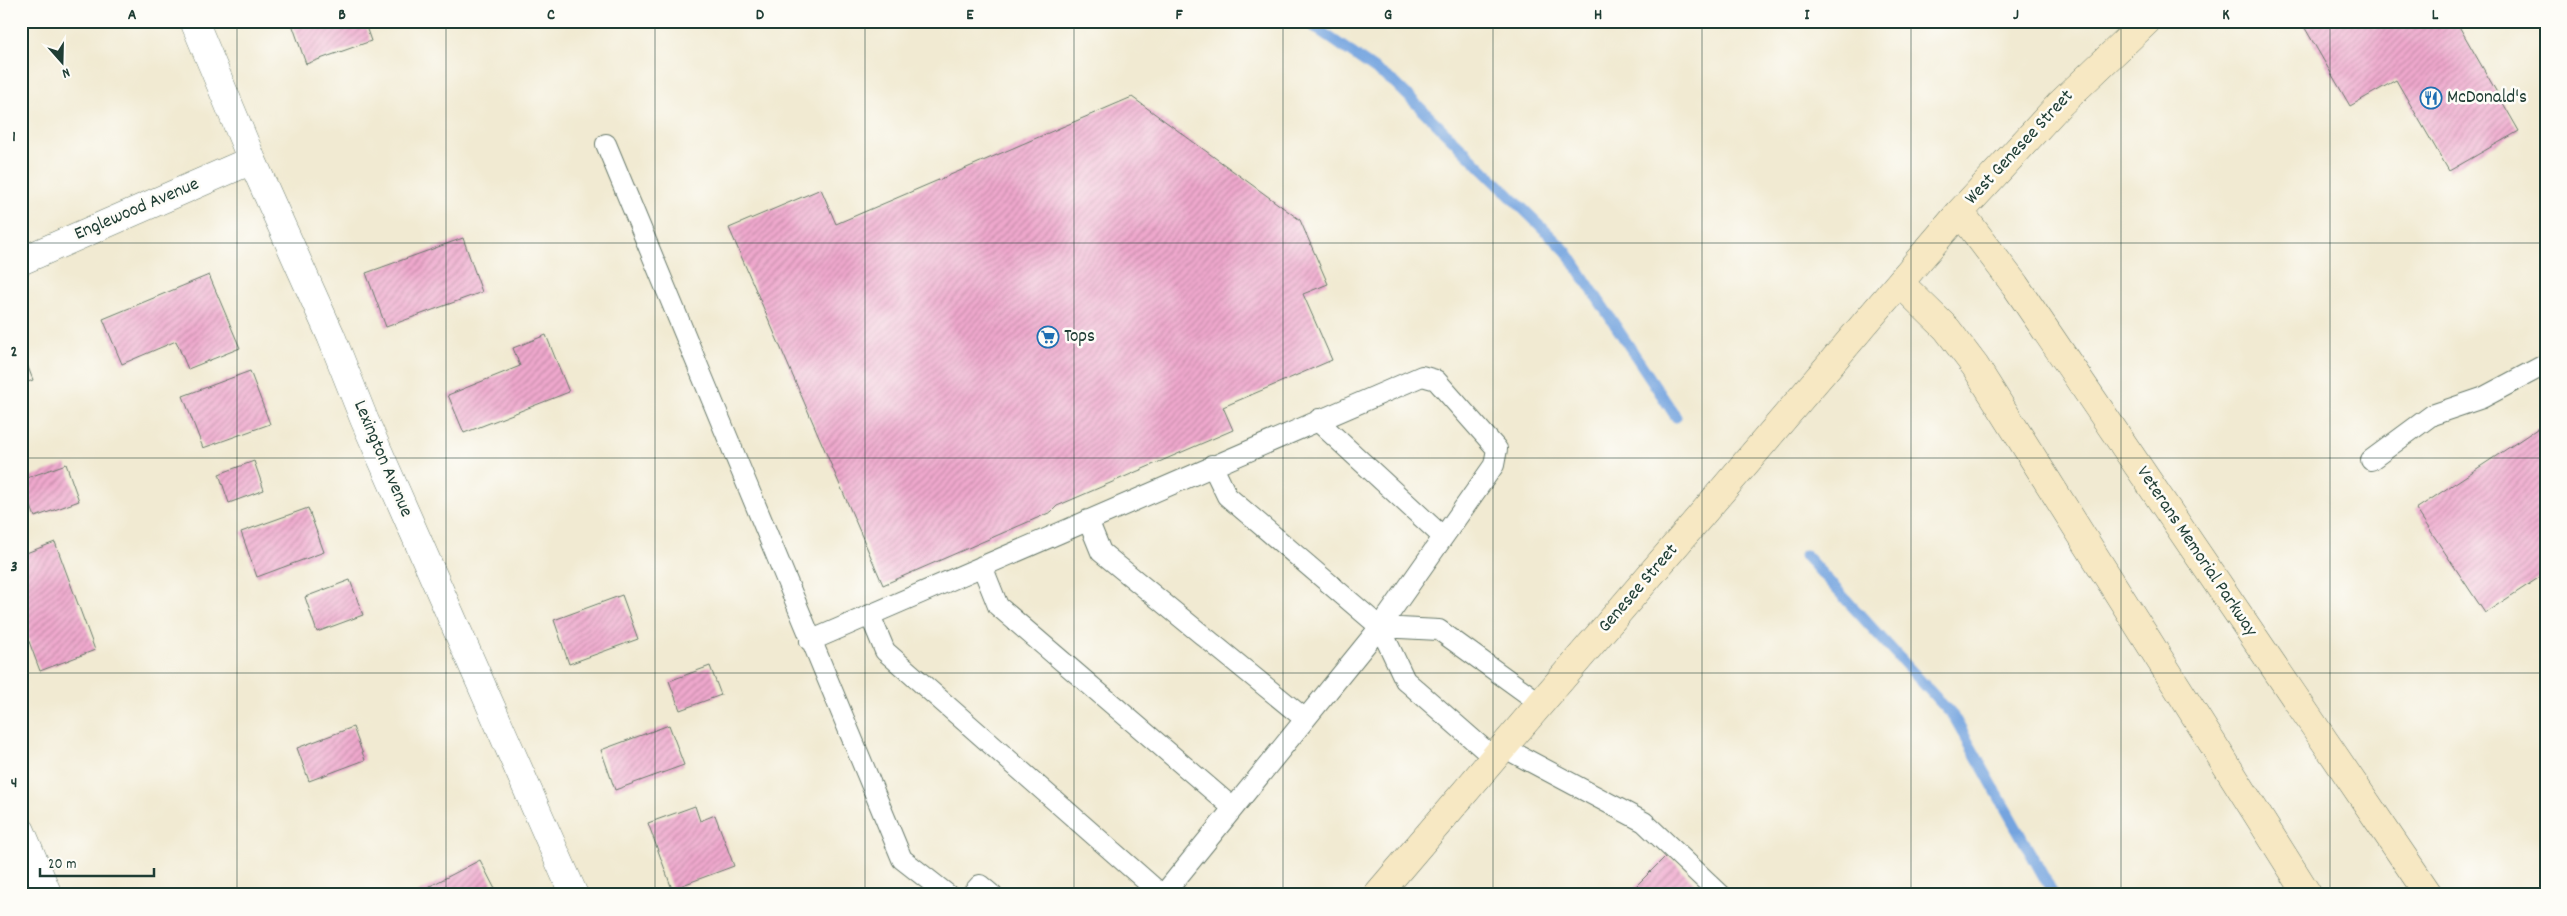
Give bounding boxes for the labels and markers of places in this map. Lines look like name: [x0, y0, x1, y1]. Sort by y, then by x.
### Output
place label: McDonald's: [2447, 85, 2527, 112]
restaurant icon: McDonald's: [2419, 86, 2443, 110]
place label: Tops: [1064, 324, 1095, 351]
supermarket icon: Tops: [1036, 325, 1060, 349]

